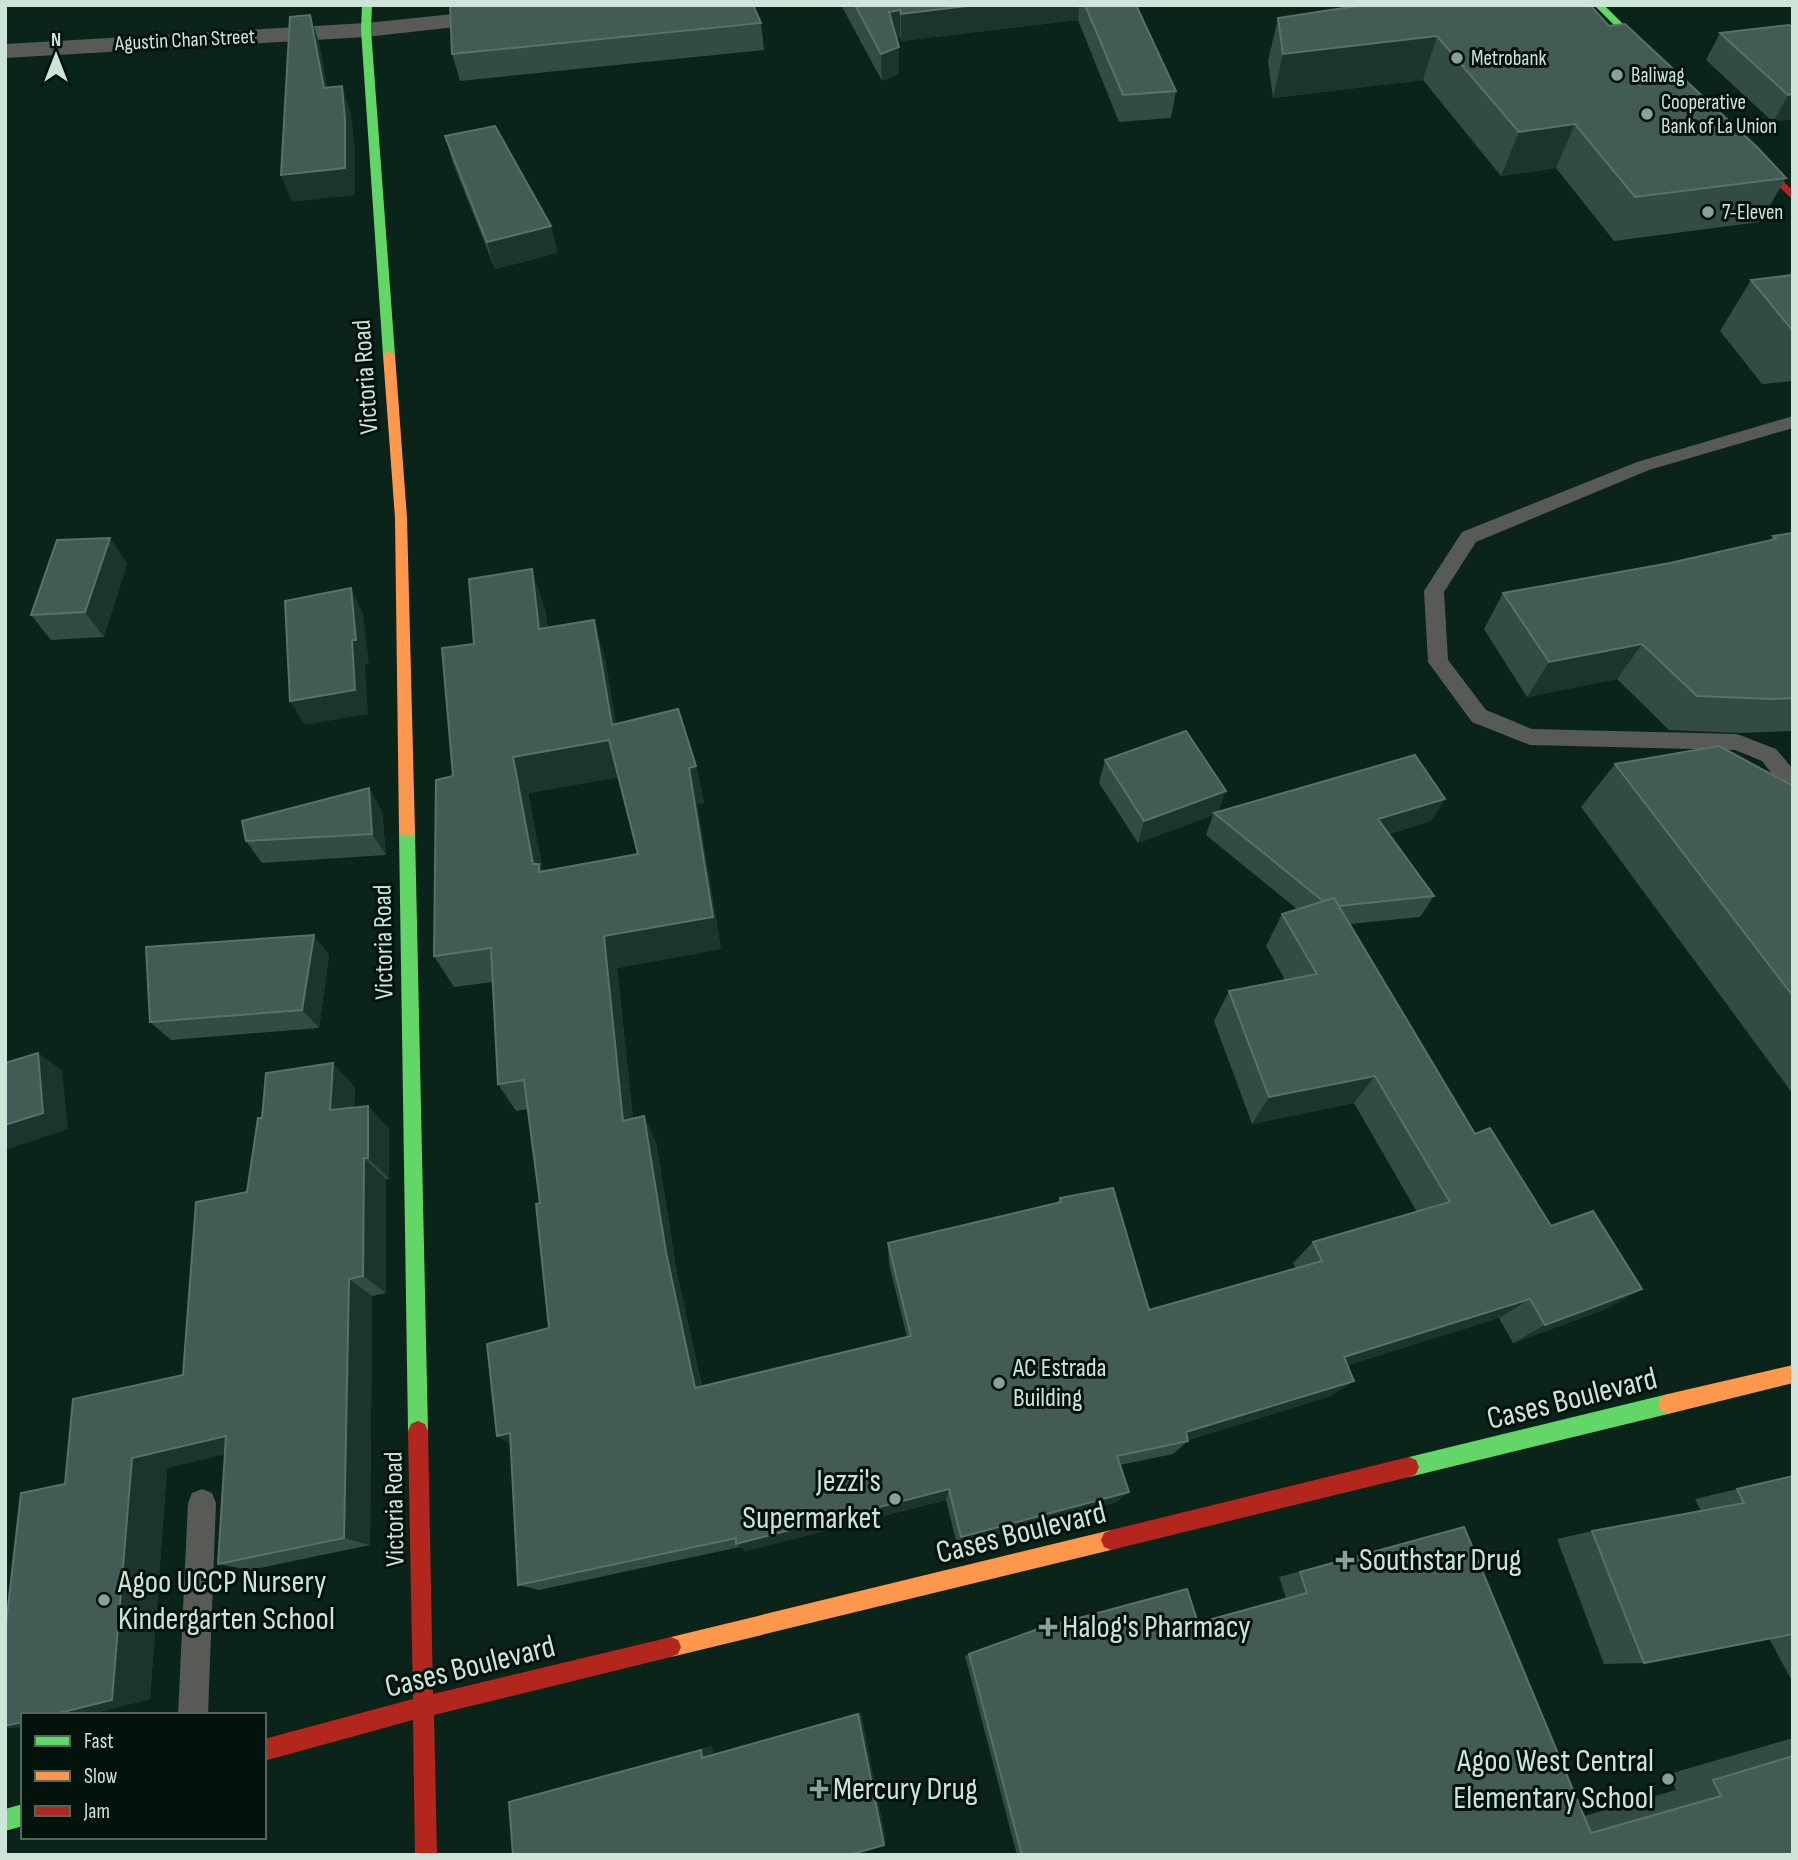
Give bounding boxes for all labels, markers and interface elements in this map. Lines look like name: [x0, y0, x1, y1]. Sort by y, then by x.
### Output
north arrow: [21, 21, 91, 91]
street label: Agustin Chan Street: [113, 24, 256, 56]
text: N: [51, 29, 61, 52]
place label: Metrobank: [1471, 46, 1546, 71]
marker: Metrobank: [1449, 50, 1465, 66]
place label: Baliwag: [1631, 63, 1685, 88]
marker: Baliwag: [1609, 67, 1625, 83]
place label: Cooperative Bank of La Union: [1661, 90, 1777, 139]
marker: Cooperative Bank of La Union: [1639, 106, 1655, 122]
place label: 7-Eleven: [1722, 200, 1783, 225]
marker: 7-Eleven: [1700, 204, 1716, 220]
street label: Victoria Road: [347, 319, 385, 435]
street label: Victoria Road: [367, 884, 401, 1000]
place label: AC Estrada Building: [1012, 1353, 1107, 1414]
street label: Cases Boulevard: [1483, 1359, 1661, 1439]
marker: AC Estrada Building: [991, 1375, 1007, 1391]
street label: Victoria Road: [378, 1451, 412, 1567]
place label: Jezzi's Supermarket: [742, 1462, 881, 1538]
marker: Jezzi's Supermarket: [887, 1491, 903, 1507]
street label: Cases Boulevard: [932, 1493, 1110, 1573]
place label: Southstar Drug: [1359, 1541, 1522, 1580]
marker: Southstar Drug: [1337, 1552, 1353, 1568]
place label: Agoo UCCP Nursery Kindergarten School: [117, 1563, 335, 1639]
marker: Agoo UCCP Nursery Kindergarten School: [96, 1592, 112, 1608]
place label: Halog's Pharmacy: [1062, 1608, 1251, 1647]
marker: Halog's Pharmacy: [1040, 1619, 1056, 1635]
street label: Cases Boulevard: [381, 1627, 559, 1707]
legend: [21, 1713, 266, 1839]
text: Fast: [84, 1729, 114, 1754]
place label: Agoo West Central Elementary School: [1453, 1742, 1654, 1818]
text: Slow: [84, 1764, 118, 1789]
place label: Mercury Drug: [833, 1770, 978, 1809]
marker: Agoo West Central Elementary School: [1660, 1771, 1676, 1787]
marker: Mercury Drug: [811, 1781, 827, 1797]
text: Jam: [83, 1799, 110, 1824]

